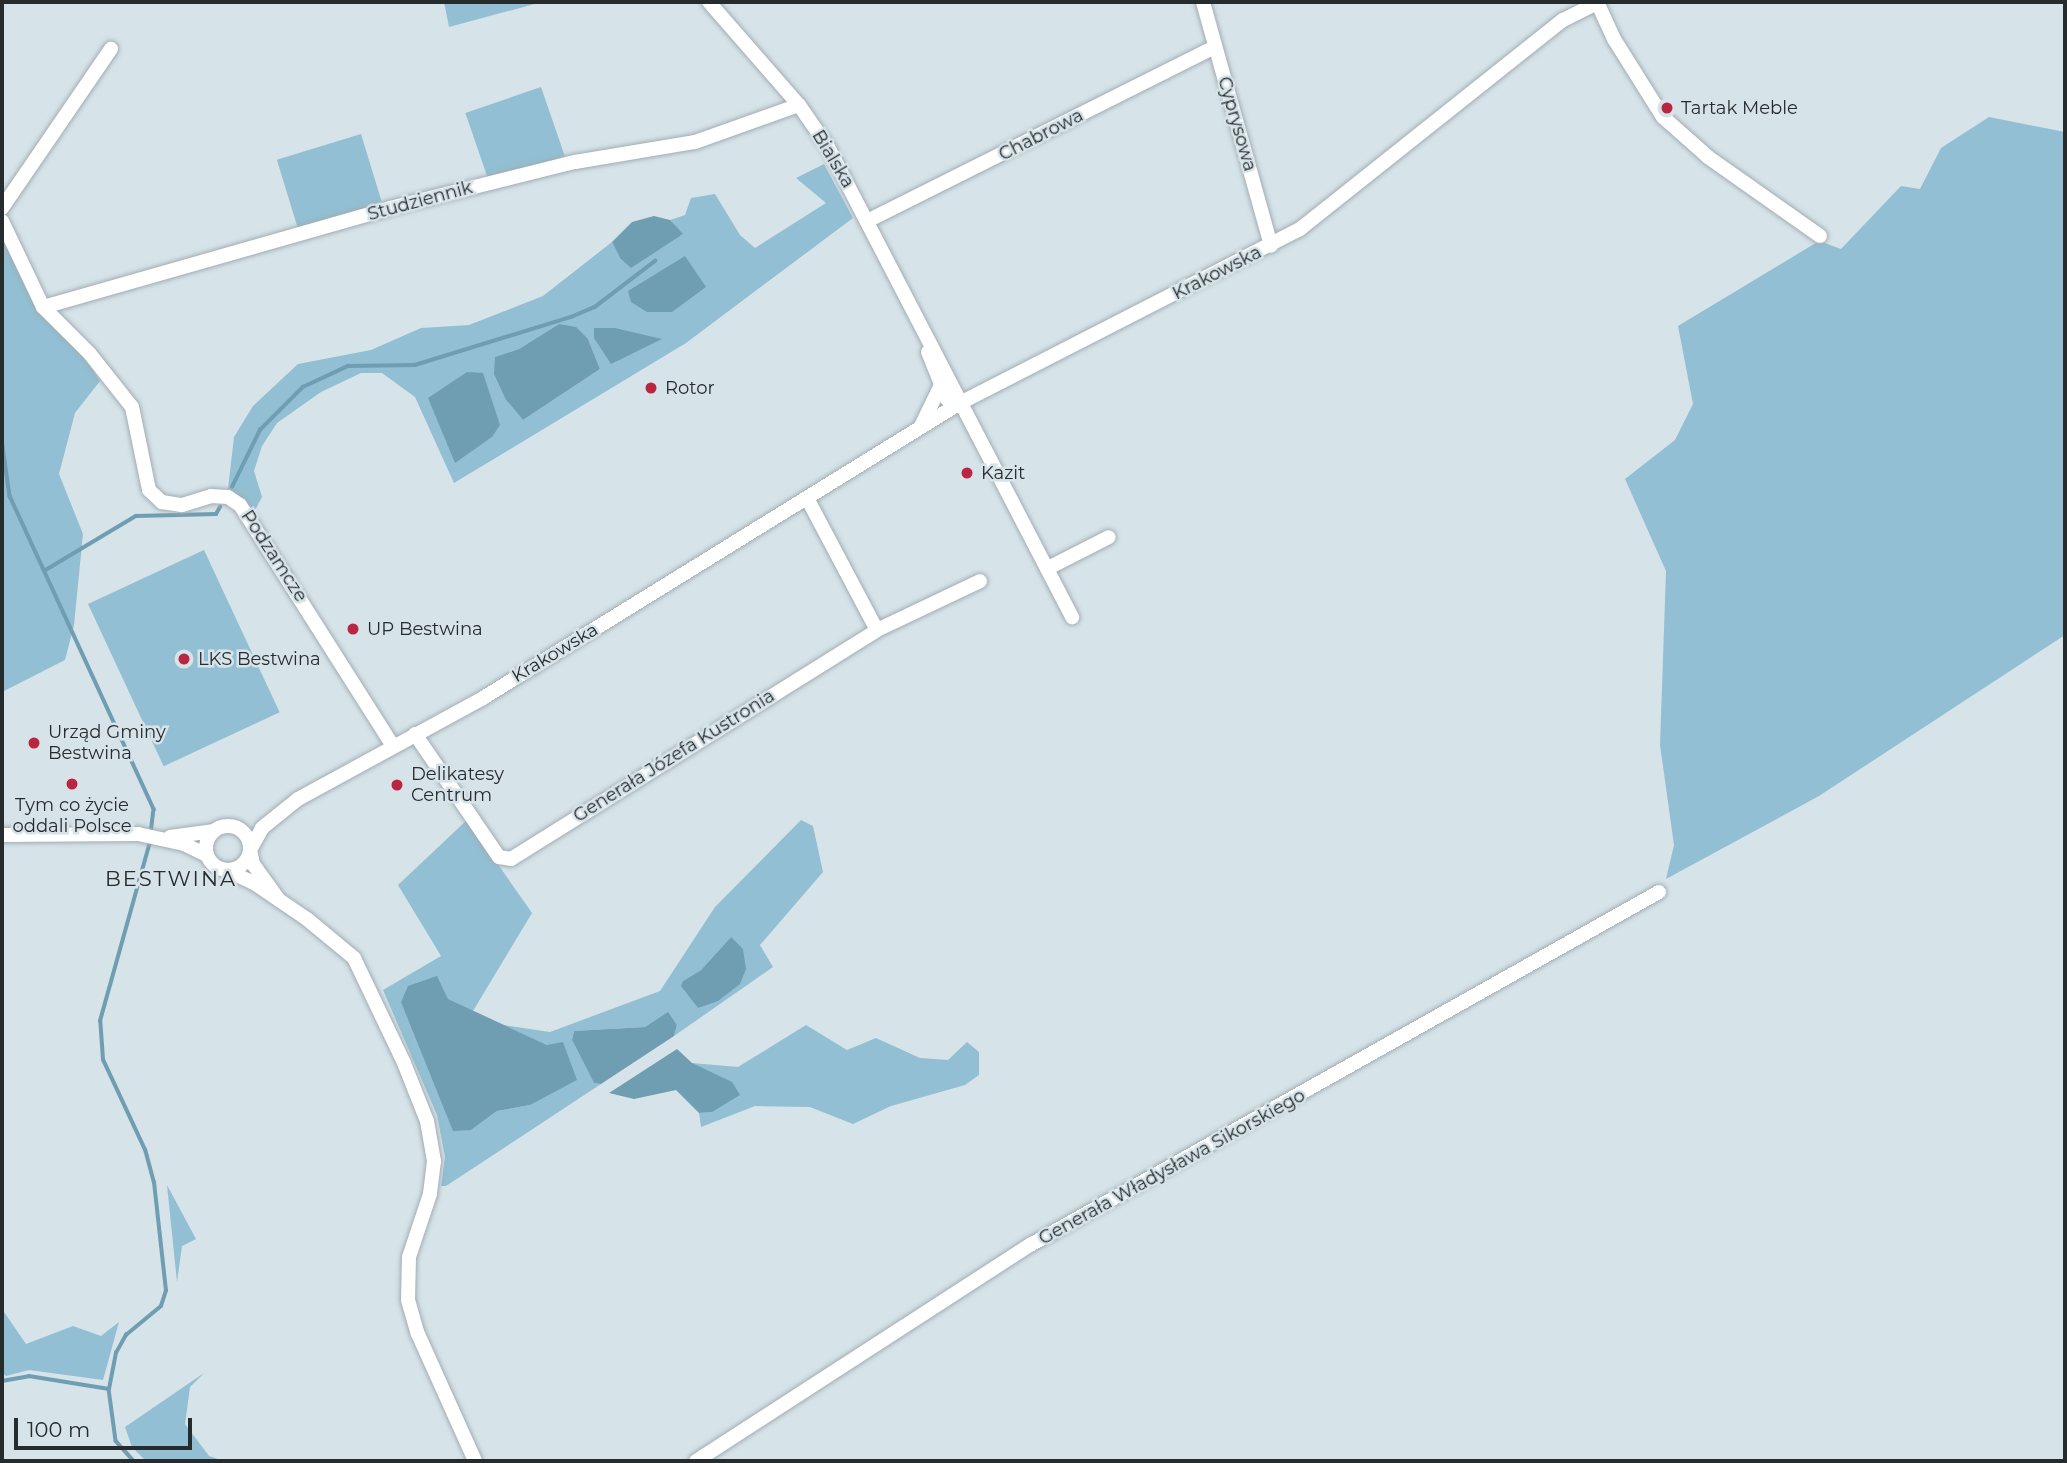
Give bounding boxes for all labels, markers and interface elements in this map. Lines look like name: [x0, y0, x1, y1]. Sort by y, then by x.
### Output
street label: Cyprysowa: [1213, 74, 1261, 174]
place label: Tartak Meble: [1681, 97, 1798, 119]
marker: Tartak Meble: [1659, 100, 1675, 116]
street label: Chabrowa: [995, 105, 1087, 165]
street label: Bialska: [807, 126, 859, 192]
street label: Studziennik: [365, 177, 475, 225]
street label: Krakowska: [1169, 241, 1265, 305]
place label: Rotor: [665, 377, 715, 399]
marker: Rotor: [643, 380, 659, 396]
place label: Kazit: [981, 462, 1025, 484]
marker: Kazit: [959, 465, 975, 481]
street label: Podzamcze: [236, 506, 312, 606]
place label: UP Bestwina: [367, 618, 483, 640]
street label: Krakowska: [508, 619, 602, 687]
marker: UP Bestwina: [345, 621, 361, 637]
place label: LKS Bestwina: [198, 648, 321, 670]
marker: LKS Bestwina: [176, 651, 192, 667]
street label: Generała Józefa Kustronia: [569, 685, 779, 827]
place label: Urząd Gminy Bestwina: [48, 722, 166, 764]
marker: Urząd Gminy Bestwina: [26, 735, 42, 751]
place label: Delikatesy Centrum: [411, 764, 504, 806]
marker: Tym co życie oddali Polsce: [64, 776, 80, 792]
marker: Delikatesy Centrum: [389, 777, 405, 793]
place label: Tym co życie oddali Polsce: [12, 795, 132, 838]
district label: BESTWINA: [106, 866, 236, 892]
street label: Generała Władysława Sikorskiego: [1035, 1084, 1309, 1250]
scale bar: [18, 1404, 196, 1448]
text: 100 m: [27, 1417, 90, 1442]

